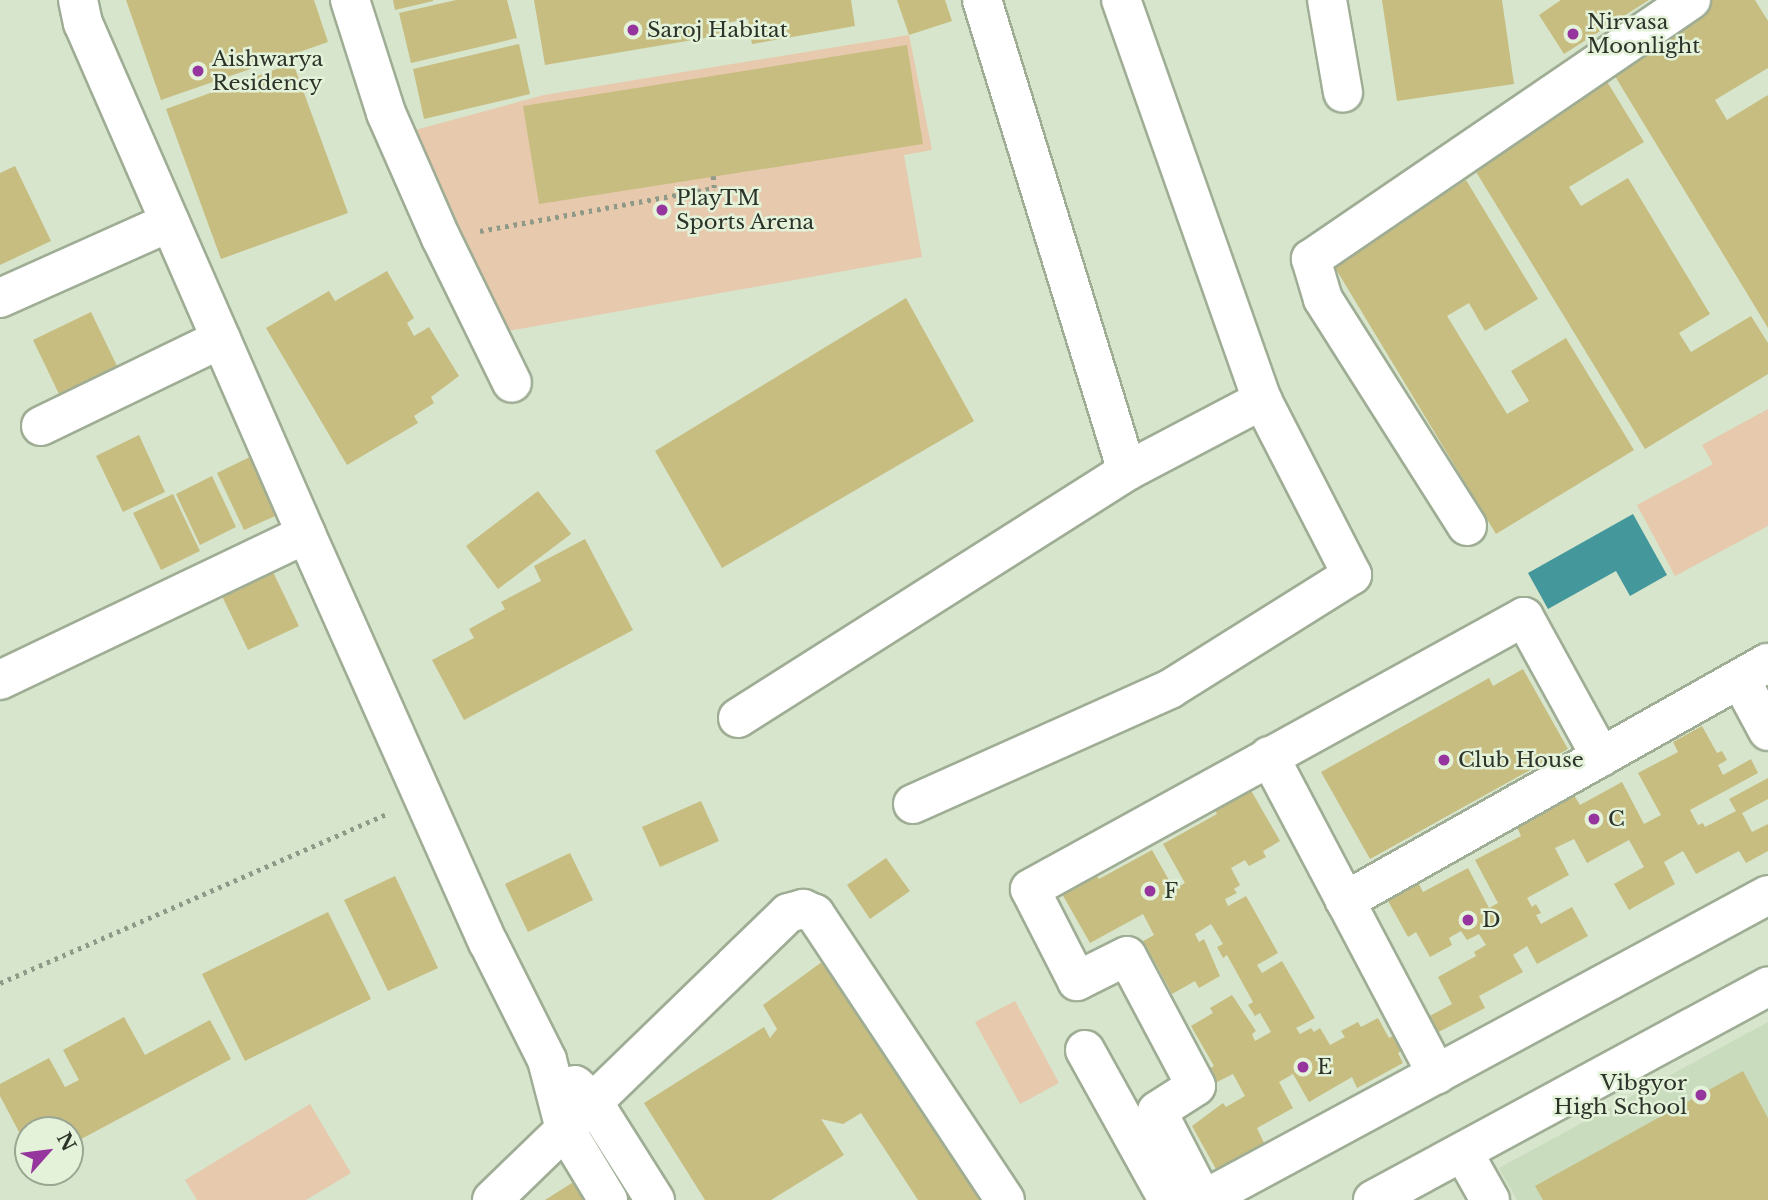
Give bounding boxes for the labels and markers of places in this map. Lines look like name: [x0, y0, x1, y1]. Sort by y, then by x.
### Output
place label: Nirvasa Moonlight: [1587, 9, 1700, 59]
place label: Saroj Habitat: [647, 17, 788, 43]
marker: Saroj Habitat: [625, 22, 641, 38]
marker: Nirvasa Moonlight: [1565, 26, 1581, 42]
place label: Aishwarya Residency: [212, 46, 323, 96]
marker: Aishwarya Residency: [190, 63, 206, 79]
place label: PlayTM Sports Arena: [676, 185, 815, 235]
marker: PlayTM Sports Arena: [654, 202, 670, 218]
place label: Club House: [1458, 747, 1584, 773]
marker: Club House: [1436, 752, 1452, 768]
place label: C: [1608, 806, 1625, 832]
marker: C: [1586, 811, 1602, 827]
place label: F: [1164, 878, 1178, 904]
marker: F: [1142, 883, 1158, 899]
place label: D: [1482, 907, 1501, 933]
marker: D: [1460, 912, 1476, 928]
place label: E: [1317, 1054, 1332, 1080]
marker: E: [1295, 1059, 1311, 1075]
place label: Vibgyor High School: [1554, 1070, 1687, 1120]
marker: Vibgyor High School: [1693, 1087, 1709, 1103]

